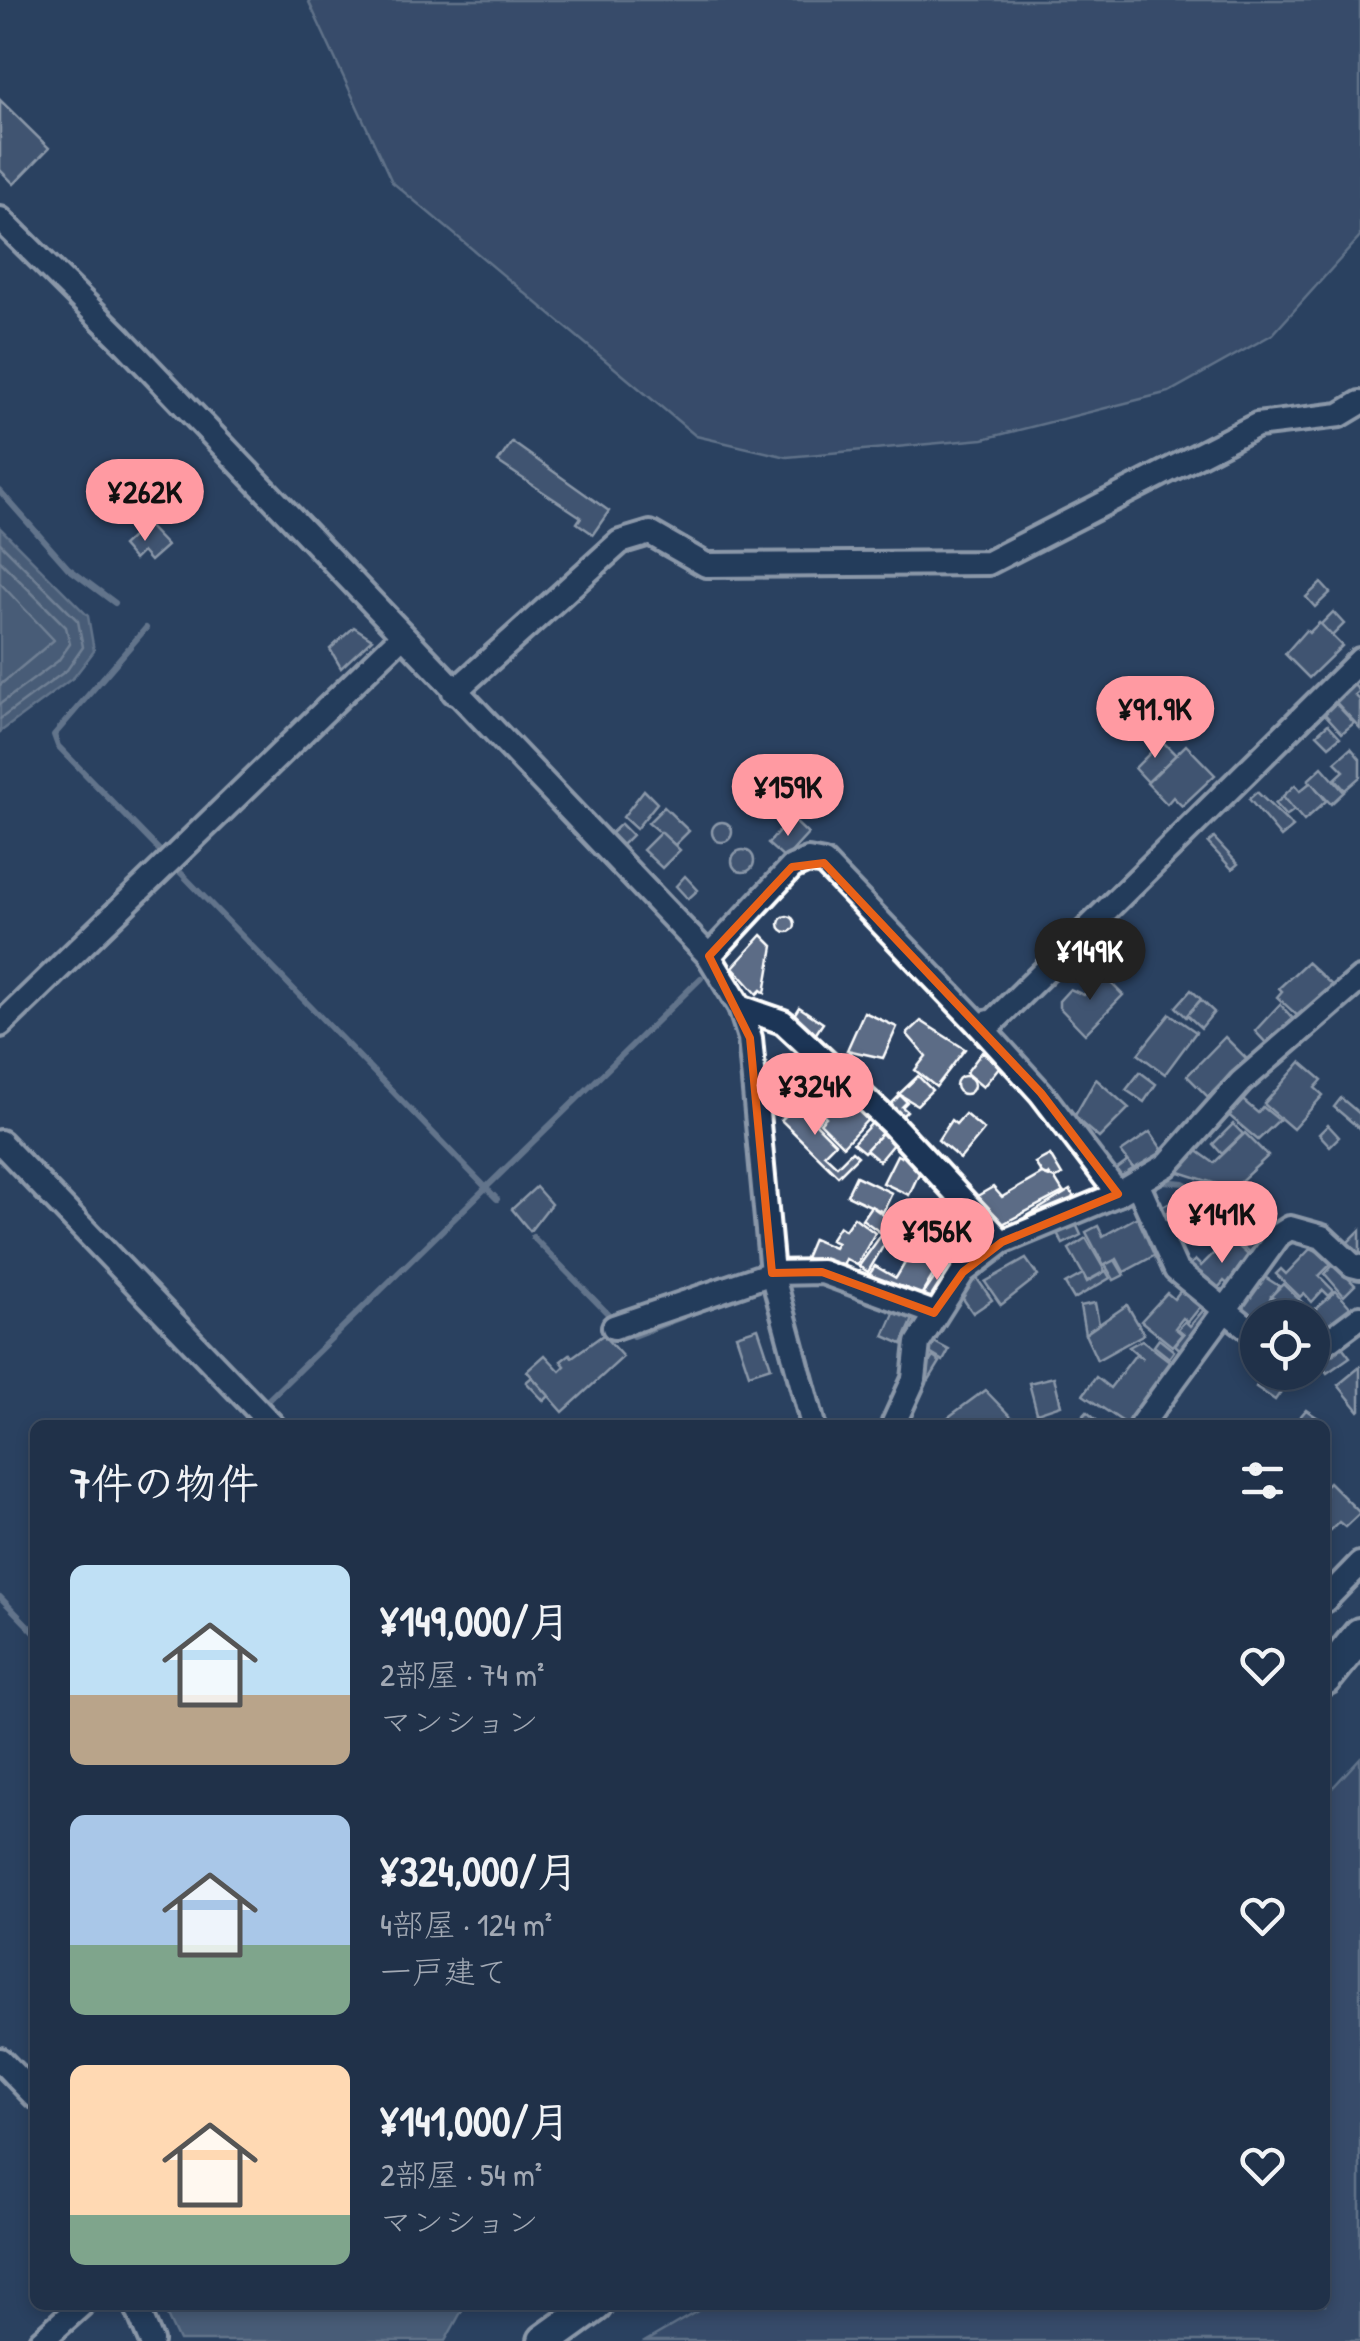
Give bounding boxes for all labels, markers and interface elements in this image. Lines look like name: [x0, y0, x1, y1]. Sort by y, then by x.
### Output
pin: ¥262K: [75, 459, 215, 544]
text: ¥262K: [108, 470, 182, 513]
pin: ¥91.9K: [1074, 676, 1236, 761]
text: ¥91.9K: [1118, 687, 1192, 730]
pin: ¥159K: [718, 754, 858, 839]
text: ¥159K: [754, 765, 822, 808]
pin: ¥149K: [1020, 918, 1160, 1003]
text: ¥149K: [1057, 929, 1123, 972]
pin: ¥324K: [745, 1053, 885, 1138]
text: ¥324K: [779, 1064, 851, 1107]
pin: ¥141K: [1152, 1181, 1292, 1266]
text: ¥141K: [1189, 1192, 1255, 1235]
pin: ¥156K: [867, 1198, 1007, 1283]
text: ¥156K: [902, 1209, 972, 1252]
map controls: [1240, 1300, 1330, 1390]
button: locate: [1240, 1300, 1330, 1390]
icon: filters: [1235, 1453, 1290, 1508]
text: 7件の物件: [70, 1454, 259, 1511]
text: ¥149,000/月: [380, 1592, 571, 1649]
icon: home: [150, 1605, 270, 1725]
icon: heart: [1235, 1638, 1290, 1693]
text: 2部屋 · 74 m²: [380, 1653, 544, 1696]
text: マンション: [380, 1700, 539, 1743]
text: ¥324,000/月: [380, 1842, 578, 1899]
icon: home: [150, 1855, 270, 1975]
icon: heart: [1235, 1888, 1290, 1943]
text: 4部屋 · 124 m²: [380, 1903, 552, 1946]
text: 一戸建て: [380, 1950, 508, 1993]
text: ¥141,000/月: [380, 2092, 570, 2149]
icon: home: [150, 2105, 270, 2225]
icon: heart: [1235, 2138, 1290, 2193]
text: 2部屋 · 54 m²: [380, 2153, 542, 2196]
text: マンション: [380, 2200, 539, 2243]

